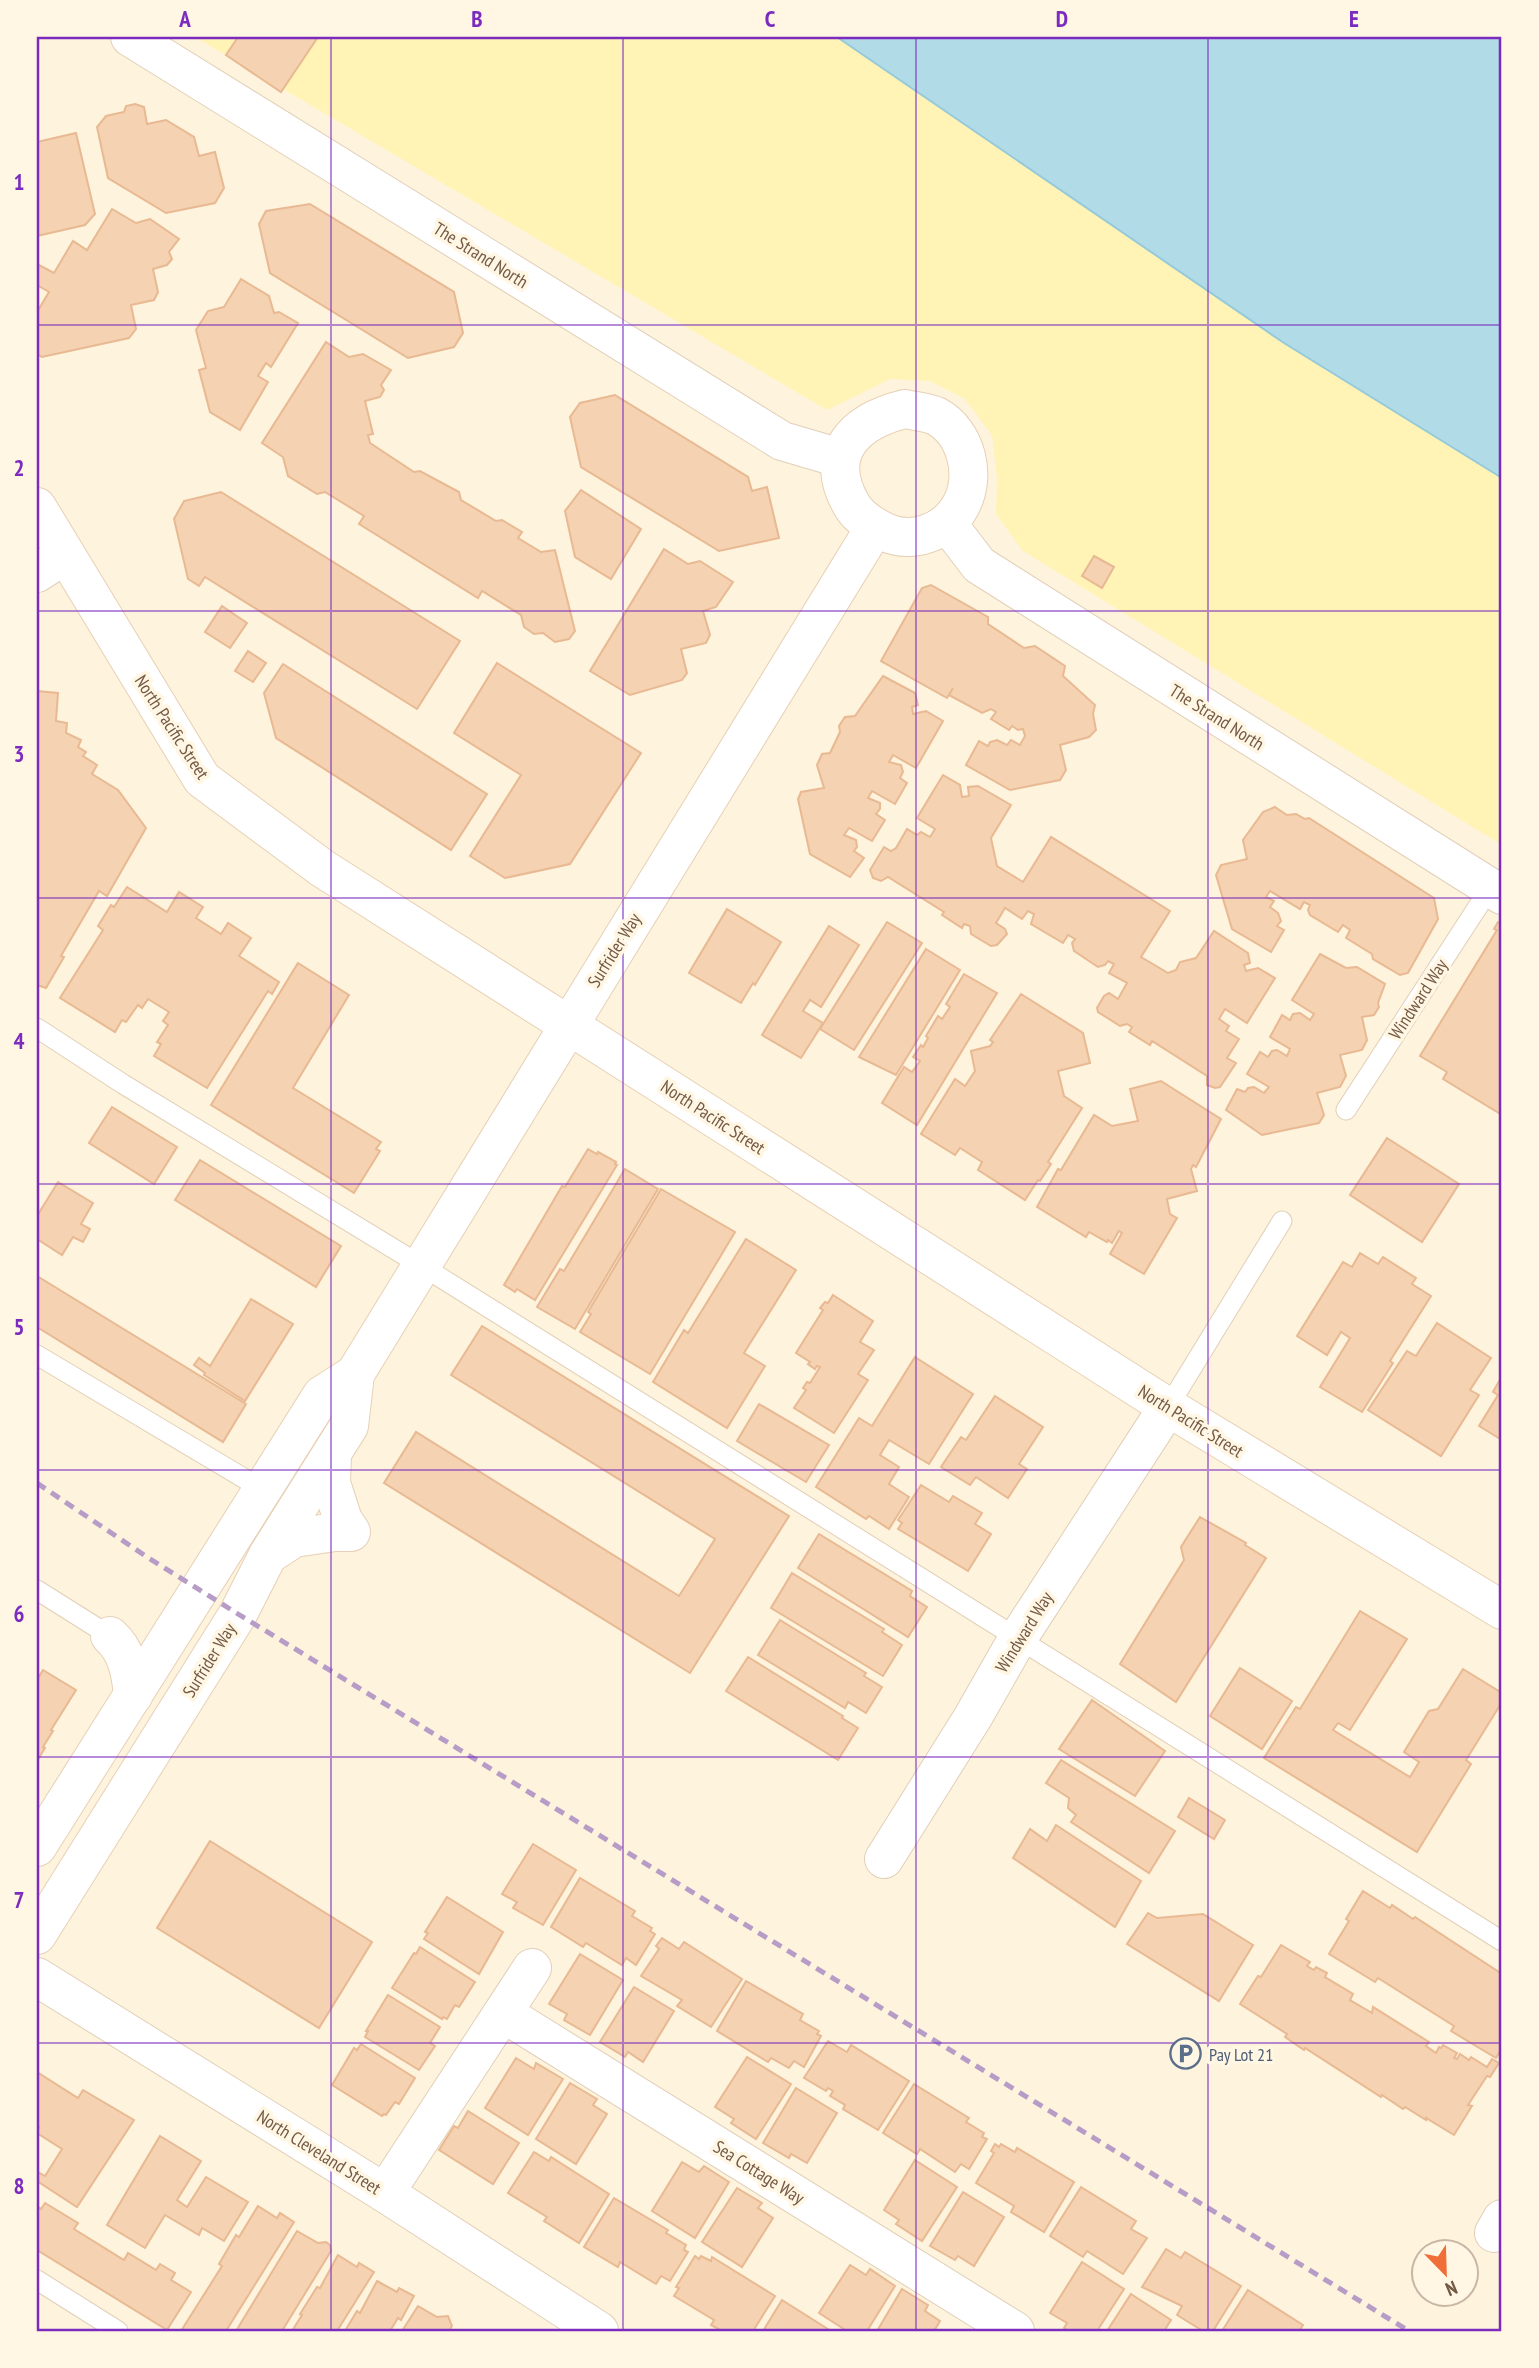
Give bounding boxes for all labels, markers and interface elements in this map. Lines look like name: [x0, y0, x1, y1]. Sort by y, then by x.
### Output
text: A: [178, 4, 191, 33]
text: B: [471, 4, 483, 33]
text: C: [765, 4, 776, 33]
text: D: [1056, 4, 1068, 33]
text: E: [1349, 4, 1359, 33]
text: 1: [14, 167, 25, 196]
street label: The Strand North: [429, 217, 533, 293]
text: 2: [14, 453, 25, 482]
street label: North Pacific Street: [130, 671, 214, 783]
street label: The Strand North: [1165, 679, 1269, 755]
text: 3: [14, 739, 25, 768]
street label: Surfrider Way: [582, 908, 646, 991]
street label: Windward Way: [1384, 954, 1453, 1044]
text: 4: [14, 1026, 25, 1055]
street label: North Pacific Street: [657, 1075, 769, 1159]
text: 5: [14, 1312, 25, 1341]
street label: North Pacific Street: [1134, 1380, 1248, 1462]
street label: Windward Way: [990, 1587, 1058, 1677]
text: 6: [14, 1599, 25, 1628]
street label: Surfrider Way: [177, 1618, 241, 1701]
text: 7: [14, 1885, 25, 1914]
parking icon: Pay Lot 21: [1169, 2037, 1203, 2071]
place label: Pay Lot 21: [1209, 2043, 1273, 2066]
street label: North Cleveland Street: [253, 2105, 385, 2199]
street label: Sea Cottage Way: [709, 2135, 809, 2209]
text: 8: [14, 2171, 25, 2200]
north arrow: [1410, 2238, 1480, 2308]
text: N: [1442, 2276, 1461, 2302]

